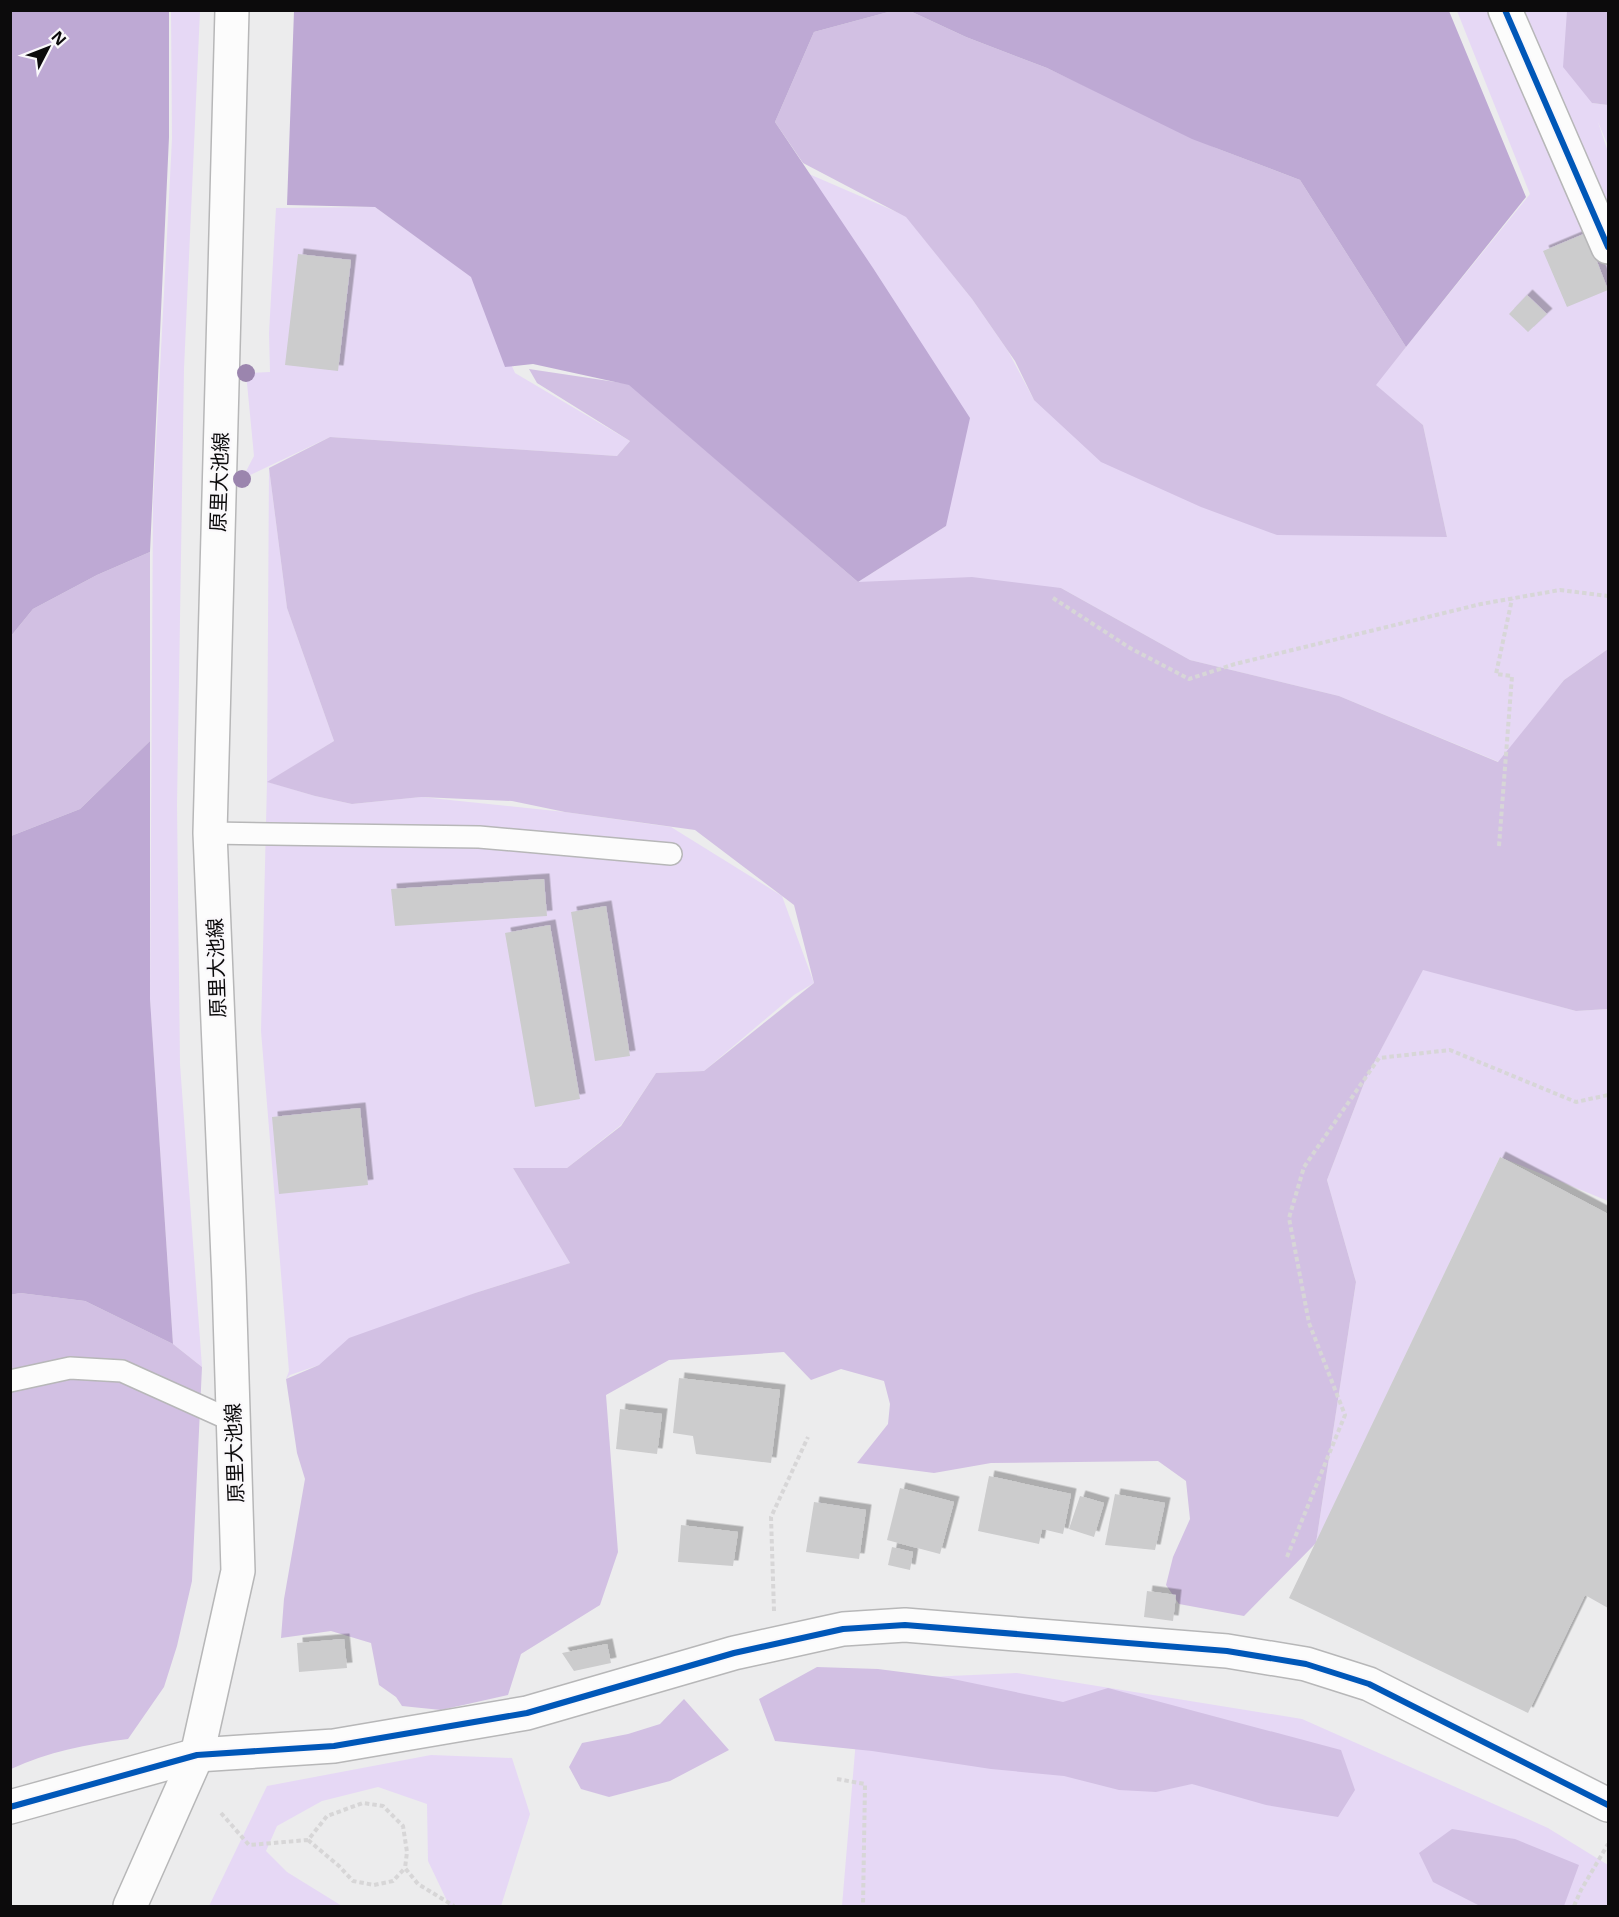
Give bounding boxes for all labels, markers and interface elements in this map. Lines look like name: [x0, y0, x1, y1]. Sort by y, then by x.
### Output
north arrow: [18, 18, 78, 78]
text: N: [47, 26, 72, 50]
street label: 原里大池線: [204, 432, 234, 532]
street label: 原里大池線: [201, 918, 231, 1018]
street label: 原里大池線: [219, 1403, 249, 1503]

